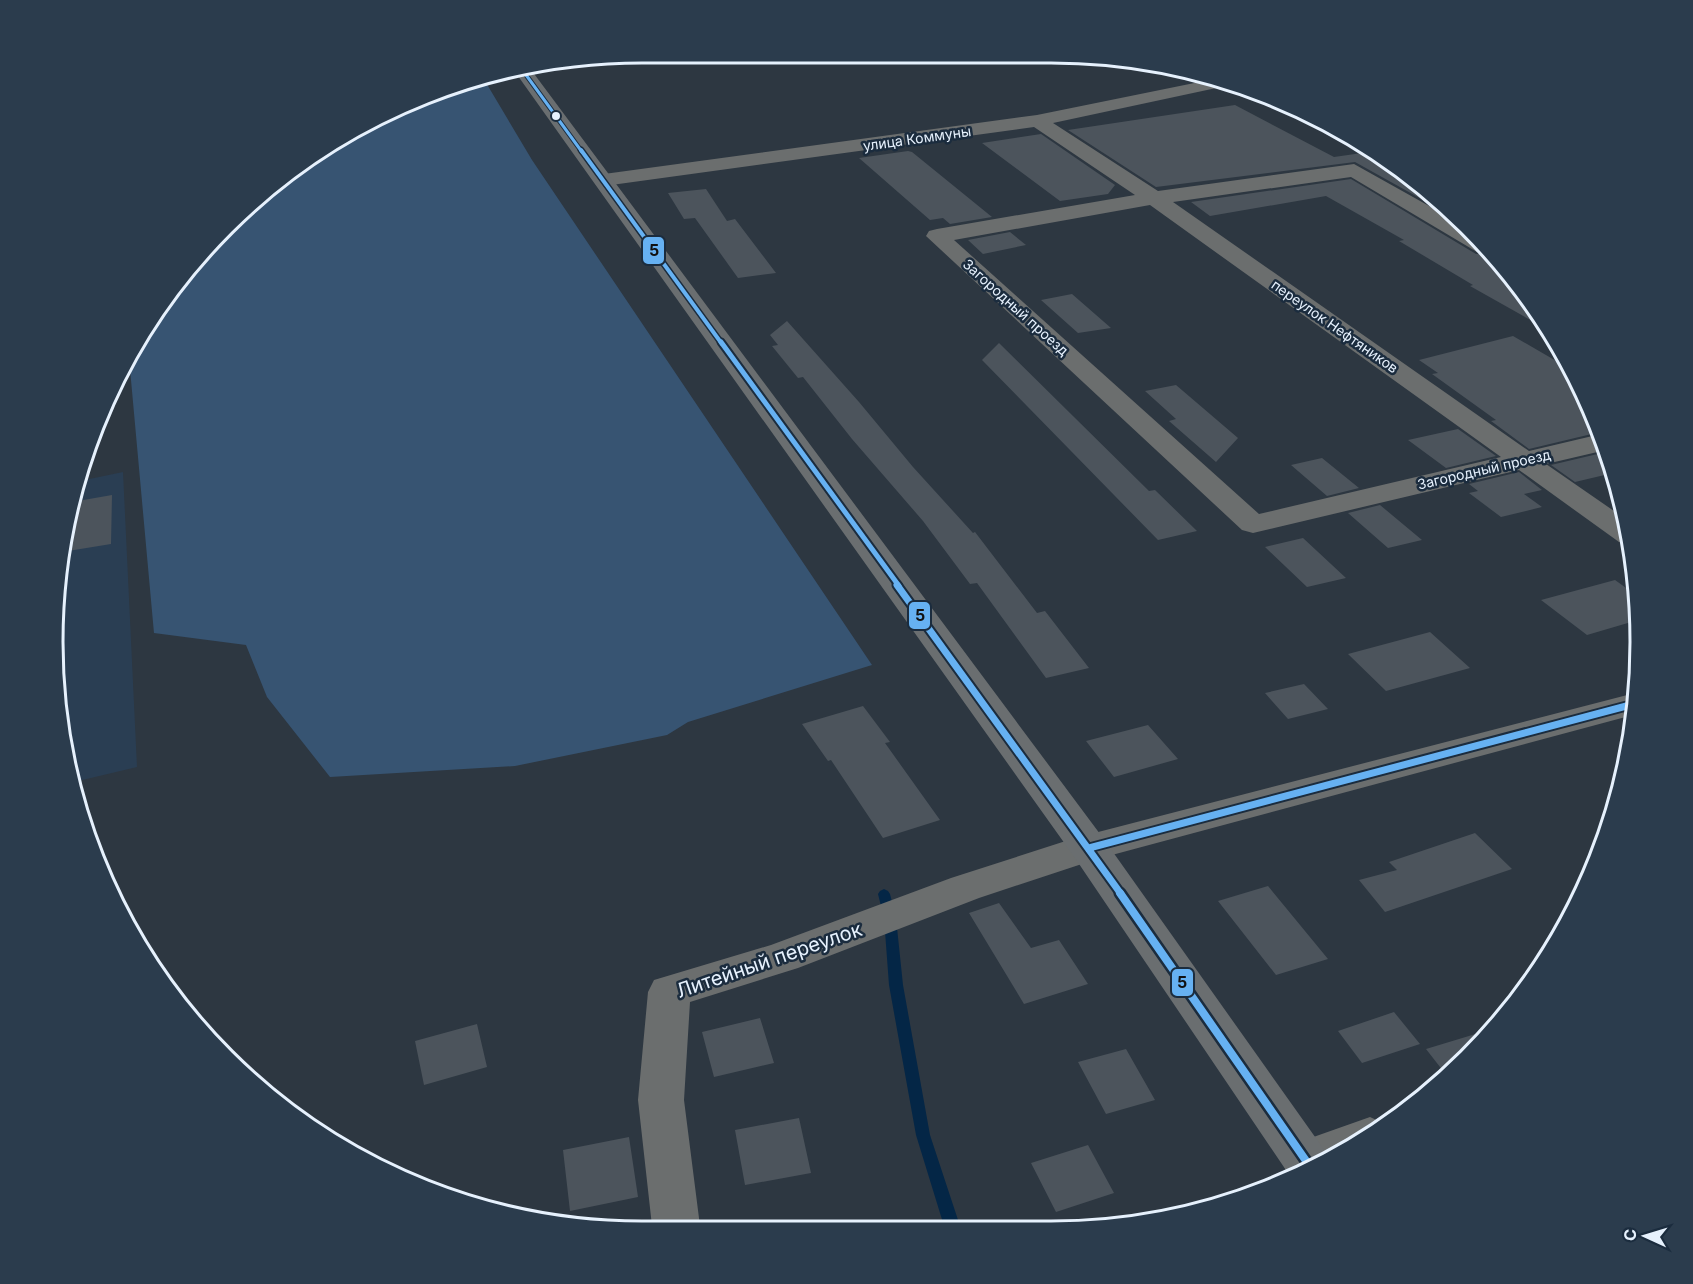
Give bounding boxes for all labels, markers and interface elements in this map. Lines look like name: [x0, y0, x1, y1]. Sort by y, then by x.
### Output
unlabelled marker: [550, 110, 562, 122]
street label: улица Коммуны: [862, 122, 972, 154]
line badge: 5: [642, 236, 665, 265]
text: 5: [649, 240, 659, 260]
street label: Загородный проезд: [960, 255, 1073, 359]
street label: переулок Нефтяников: [1268, 276, 1402, 376]
street label: Загородный проезд: [1416, 445, 1553, 493]
line badge: 5: [908, 601, 931, 630]
text: 5: [915, 605, 925, 625]
street label: Литейный переулок: [673, 917, 865, 1003]
line badge: 5: [1171, 968, 1194, 997]
text: 5: [1177, 972, 1187, 992]
north arrow: [1615, 1206, 1675, 1266]
text: С: [1620, 1228, 1640, 1242]

